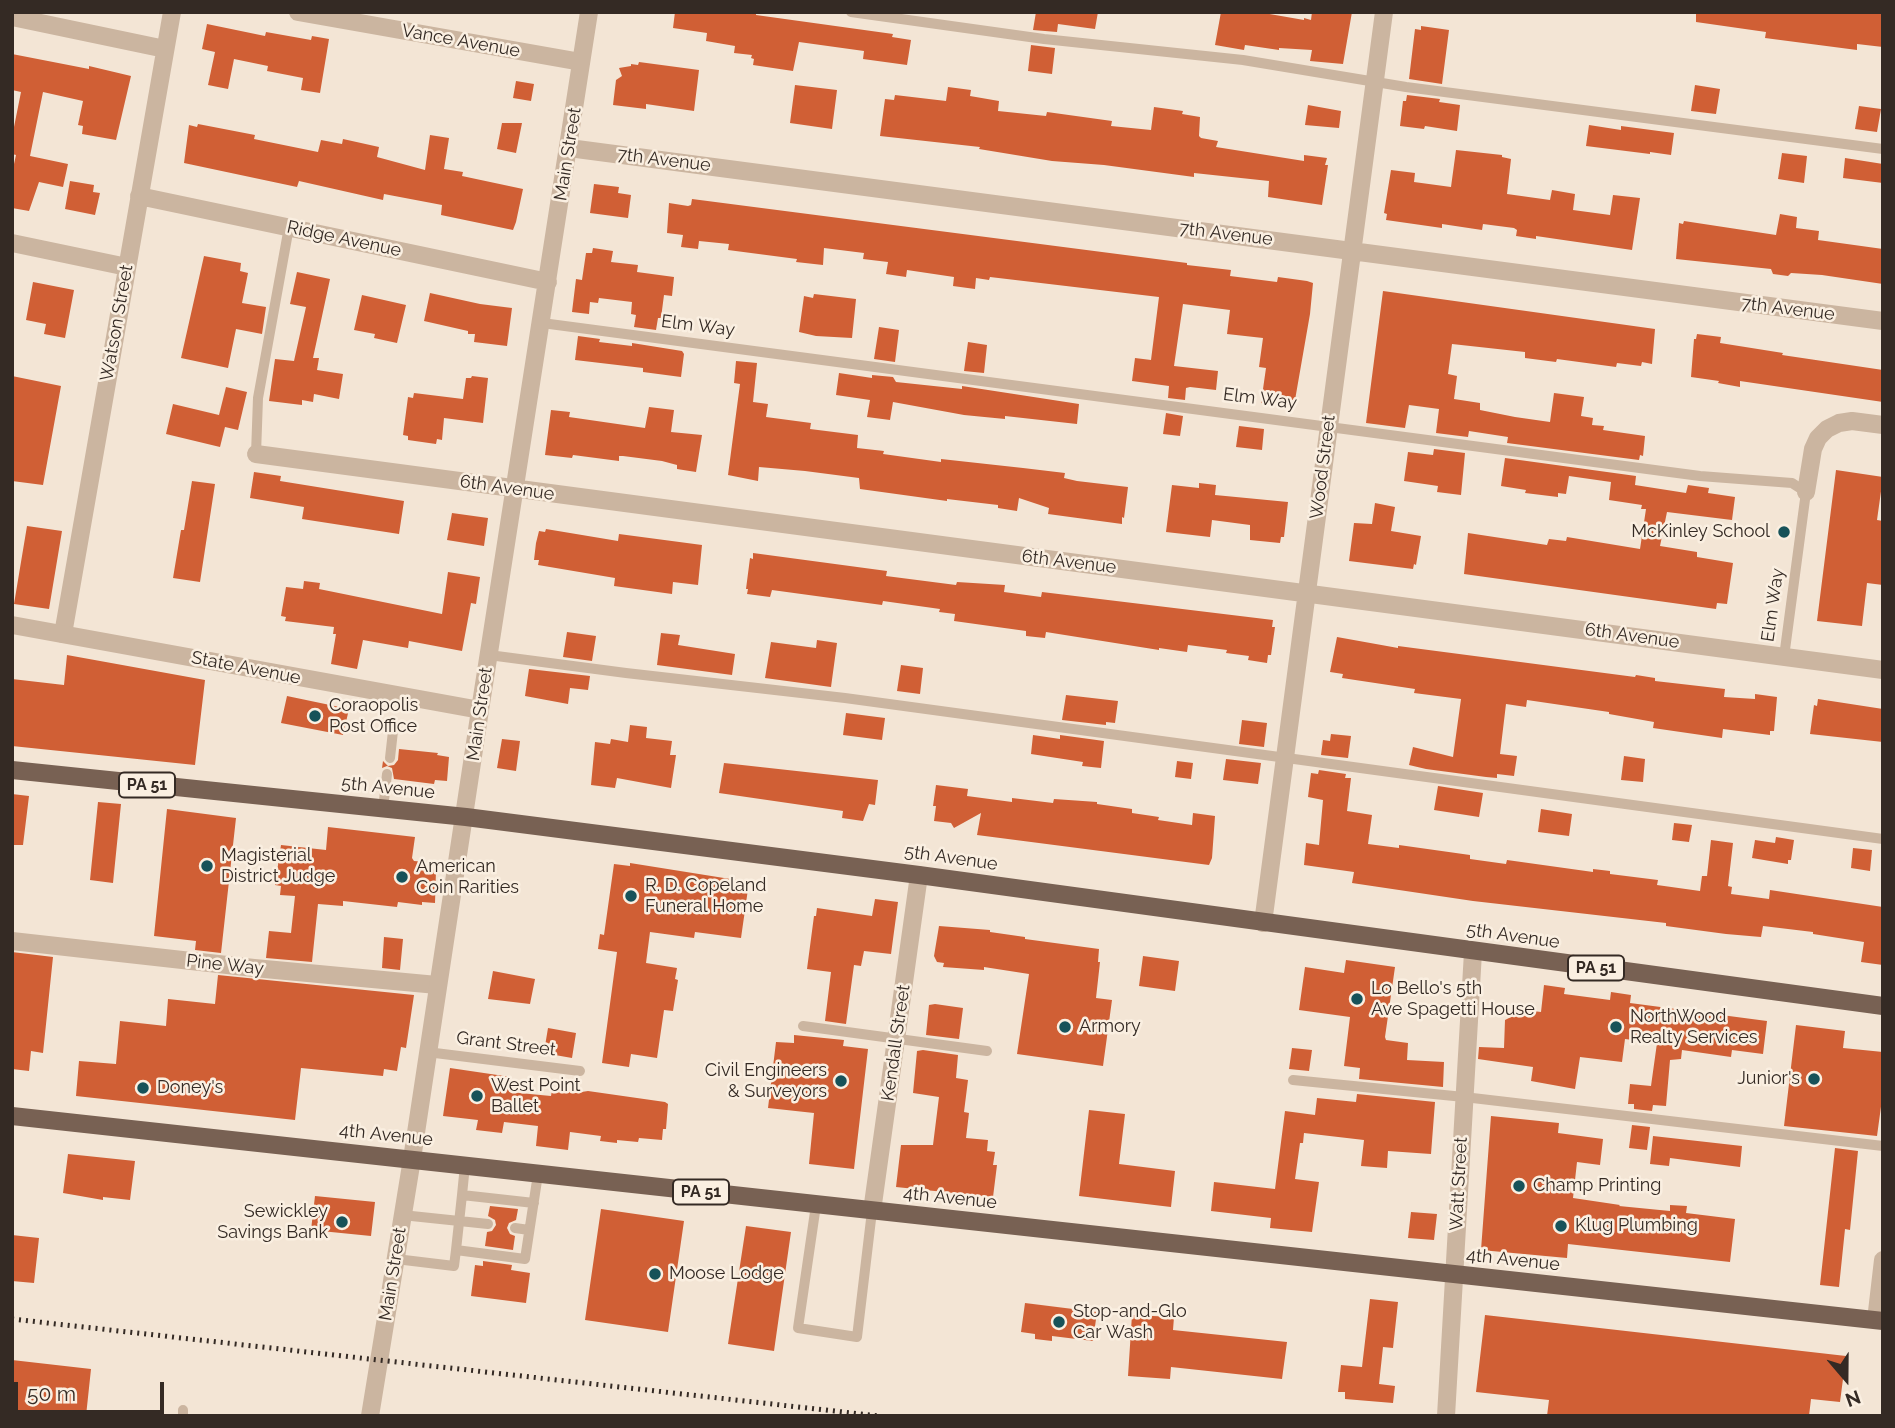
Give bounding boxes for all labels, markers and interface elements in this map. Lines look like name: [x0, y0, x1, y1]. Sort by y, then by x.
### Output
street label: Vance Avenue: [400, 20, 522, 62]
street label: Main Street: [550, 106, 586, 202]
street label: 7th Avenue: [616, 144, 712, 176]
street label: Ridge Avenue: [285, 216, 403, 262]
street label: 7th Avenue: [1178, 218, 1274, 250]
street label: Watson Street: [96, 263, 138, 383]
street label: 7th Avenue: [1740, 293, 1836, 325]
street label: Elm Way: [660, 311, 736, 341]
street label: Elm Way: [1222, 384, 1298, 414]
street label: Wood Street: [1306, 414, 1340, 520]
street label: 6th Avenue: [458, 471, 556, 505]
place label: McKinley School: [1631, 521, 1770, 543]
marker: McKinley School: [1776, 524, 1792, 540]
street label: 6th Avenue: [1020, 545, 1118, 579]
street label: Elm Way: [1757, 567, 1789, 643]
street label: 6th Avenue: [1583, 619, 1681, 653]
street label: State Avenue: [190, 647, 302, 689]
street label: Main Street: [463, 666, 497, 762]
place label: Coraopolis Post Office: [329, 695, 418, 738]
marker: Coraopolis Post Office: [307, 708, 323, 724]
road number: PA 51: [119, 772, 175, 798]
street label: 5th Avenue: [340, 772, 436, 804]
street label: 5th Avenue: [903, 841, 999, 875]
place label: Magisterial District Judge: [221, 845, 335, 888]
place label: American Coin Rarities: [416, 856, 519, 898]
marker: Magisterial District Judge: [199, 858, 215, 874]
marker: American Coin Rarities: [394, 869, 410, 885]
place label: R. D. Copeland Funeral Home: [645, 875, 766, 917]
marker: R. D. Copeland Funeral Home: [623, 888, 639, 904]
street label: 5th Avenue: [1465, 919, 1561, 953]
street label: Pine Way: [185, 950, 265, 980]
road number: PA 51: [1568, 956, 1624, 980]
place label: Lo Bello's 5th Ave Spagetti House: [1371, 978, 1535, 1020]
street label: Kendall Street: [877, 983, 915, 1103]
marker: Lo Bello's 5th Ave Spagetti House: [1349, 991, 1365, 1007]
place label: NorthWood Realty Services: [1630, 1006, 1757, 1048]
place label: Armory: [1079, 1016, 1141, 1038]
marker: Armory: [1057, 1019, 1073, 1035]
marker: NorthWood Realty Services: [1608, 1019, 1624, 1035]
street label: Grant Street: [455, 1027, 557, 1061]
place label: Civil Engineers & Surveyors: [705, 1060, 827, 1102]
place label: Junior's: [1737, 1068, 1800, 1090]
marker: Junior's: [1806, 1071, 1822, 1087]
marker: Civil Engineers & Surveyors: [833, 1073, 849, 1089]
place label: West Point Ballet: [491, 1075, 581, 1118]
place label: Doney's: [157, 1077, 223, 1099]
marker: Doney's: [135, 1080, 151, 1096]
marker: West Point Ballet: [469, 1088, 485, 1104]
street label: 4th Avenue: [338, 1119, 434, 1151]
street label: Watt Street: [1446, 1136, 1472, 1232]
place label: Champ Printing: [1533, 1175, 1661, 1197]
marker: Champ Printing: [1511, 1178, 1527, 1194]
road number: PA 51: [673, 1180, 729, 1204]
street label: 4th Avenue: [902, 1182, 998, 1214]
place label: Sewickley Savings Bank: [217, 1201, 328, 1244]
marker: Sewickley Savings Bank: [334, 1214, 350, 1230]
place label: Klug Plumbing: [1575, 1215, 1698, 1237]
marker: Klug Plumbing: [1553, 1218, 1569, 1234]
street label: Main Street: [375, 1226, 411, 1322]
street label: 4th Avenue: [1465, 1244, 1561, 1276]
place label: Moose Lodge: [669, 1263, 784, 1285]
marker: Moose Lodge: [647, 1266, 663, 1282]
place label: Stop-and-Glo Car Wash: [1073, 1301, 1187, 1344]
marker: Stop-and-Glo Car Wash: [1051, 1314, 1067, 1330]
north arrow: [1811, 1344, 1881, 1414]
scale bar: [18, 1368, 168, 1412]
text: 50 m: [27, 1381, 76, 1406]
text: N: [1843, 1386, 1864, 1412]

